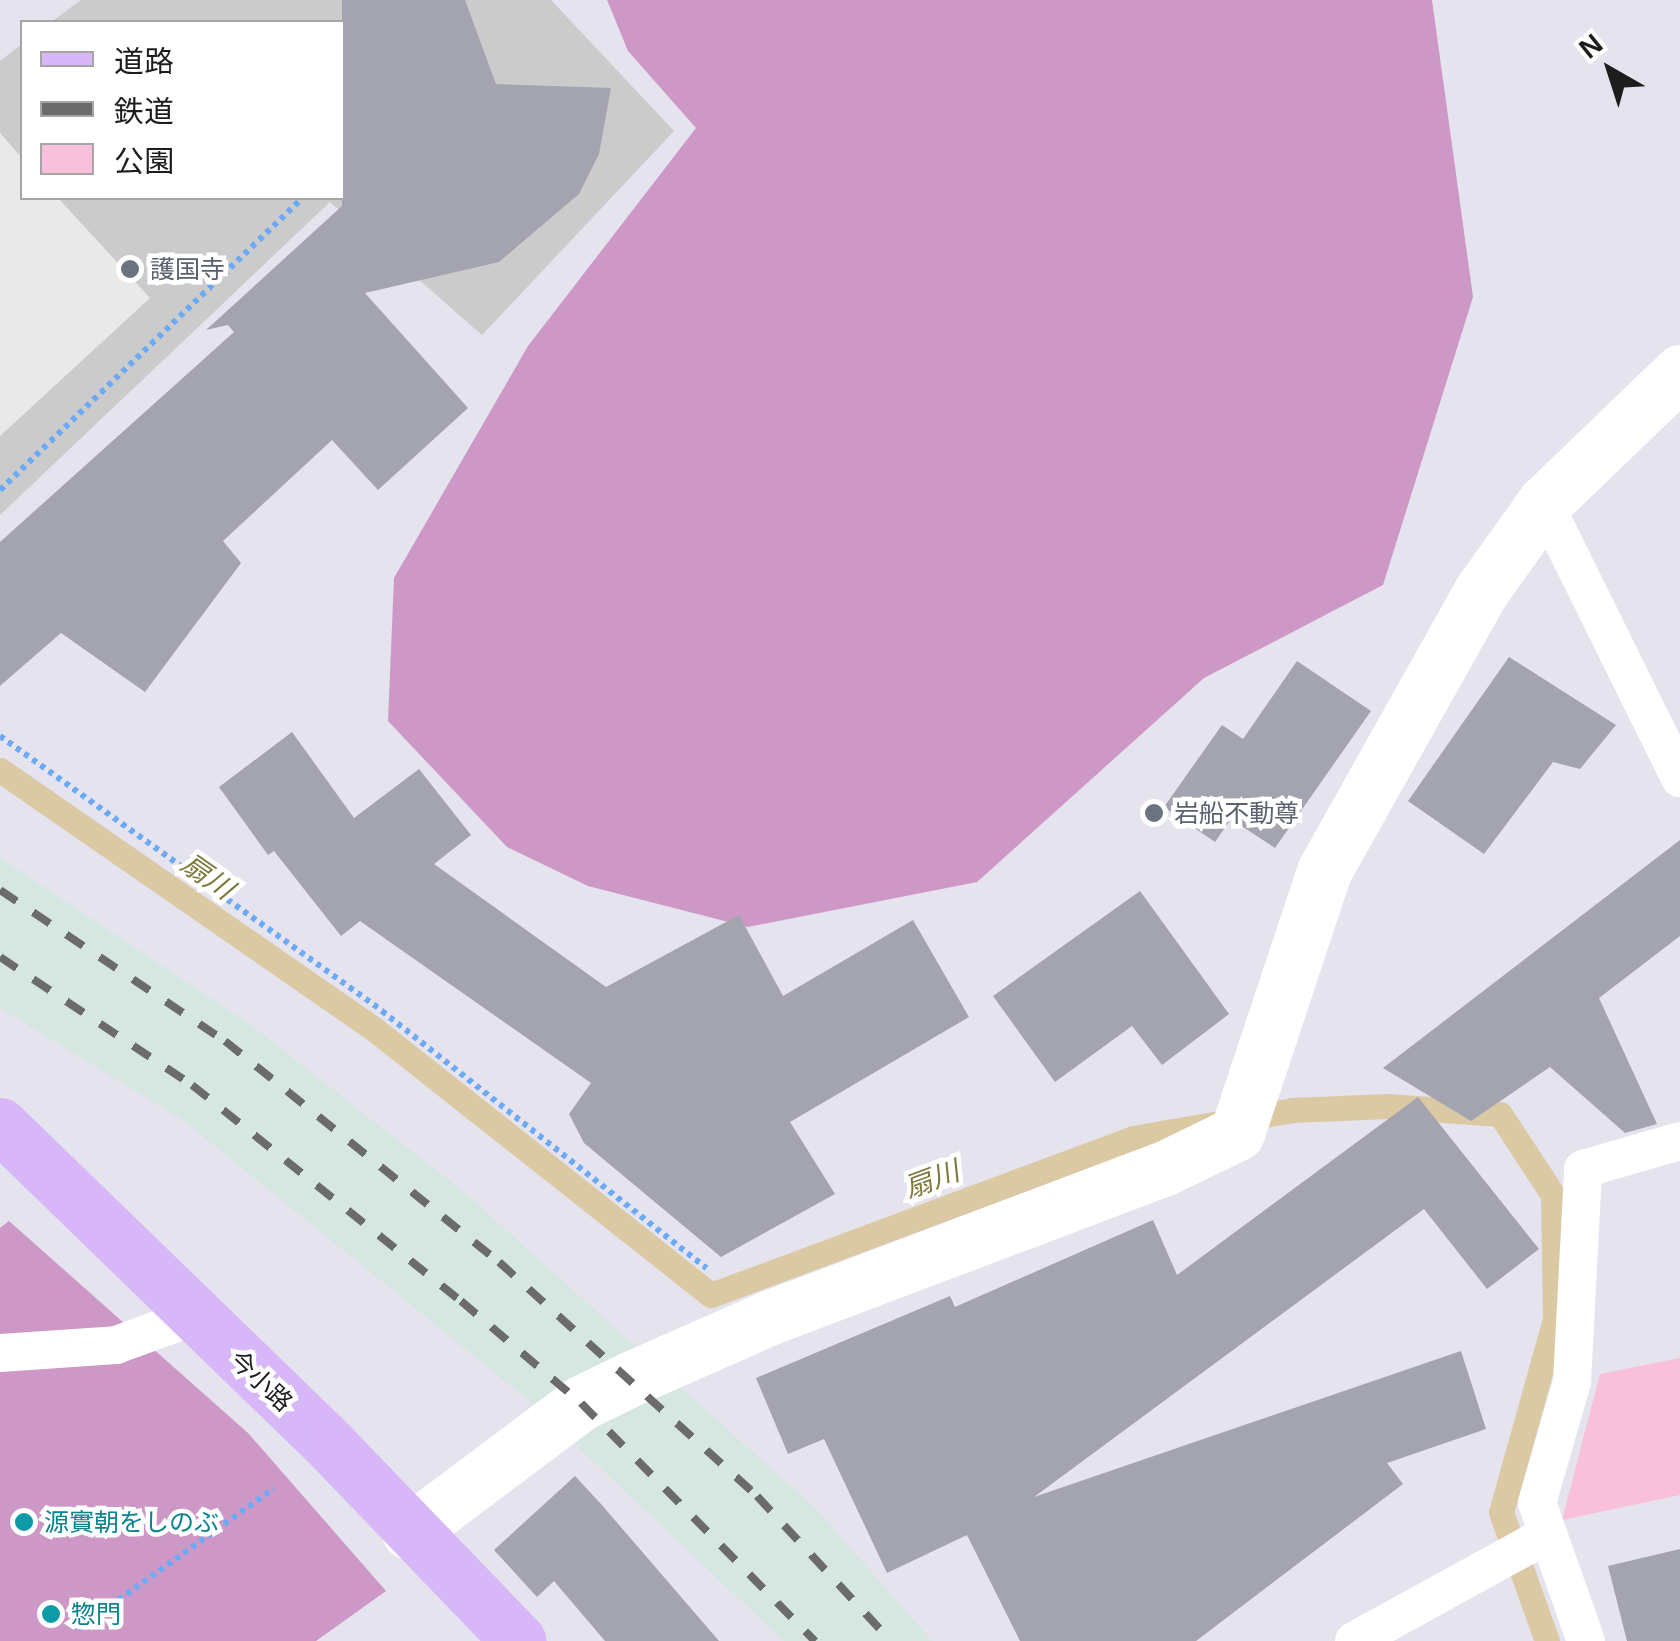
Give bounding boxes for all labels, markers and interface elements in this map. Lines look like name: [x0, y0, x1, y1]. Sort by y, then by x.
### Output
legend: [20, 20, 345, 200]
north arrow: [1560, 20, 1660, 120]
text: N: [1573, 28, 1608, 65]
text: 道路: [114, 45, 174, 78]
text: 鉄道: [114, 95, 174, 128]
text: 公園: [114, 145, 174, 178]
place label: 護国寺: [150, 254, 225, 284]
marker: 護国寺: [119, 258, 141, 280]
place label: 岩船不動尊: [1174, 798, 1299, 828]
marker: 岩船不動尊: [1143, 802, 1165, 824]
water label: 扇川: [174, 847, 240, 907]
water label: 扇川: [900, 1155, 964, 1205]
street label: 今小路: [223, 1344, 299, 1418]
place label: 源實朝をしのぶ: [44, 1507, 219, 1537]
marker: 源實朝をしのぶ: [13, 1511, 35, 1533]
place label: 惣門: [71, 1599, 121, 1629]
marker: 惣門: [40, 1603, 62, 1625]

